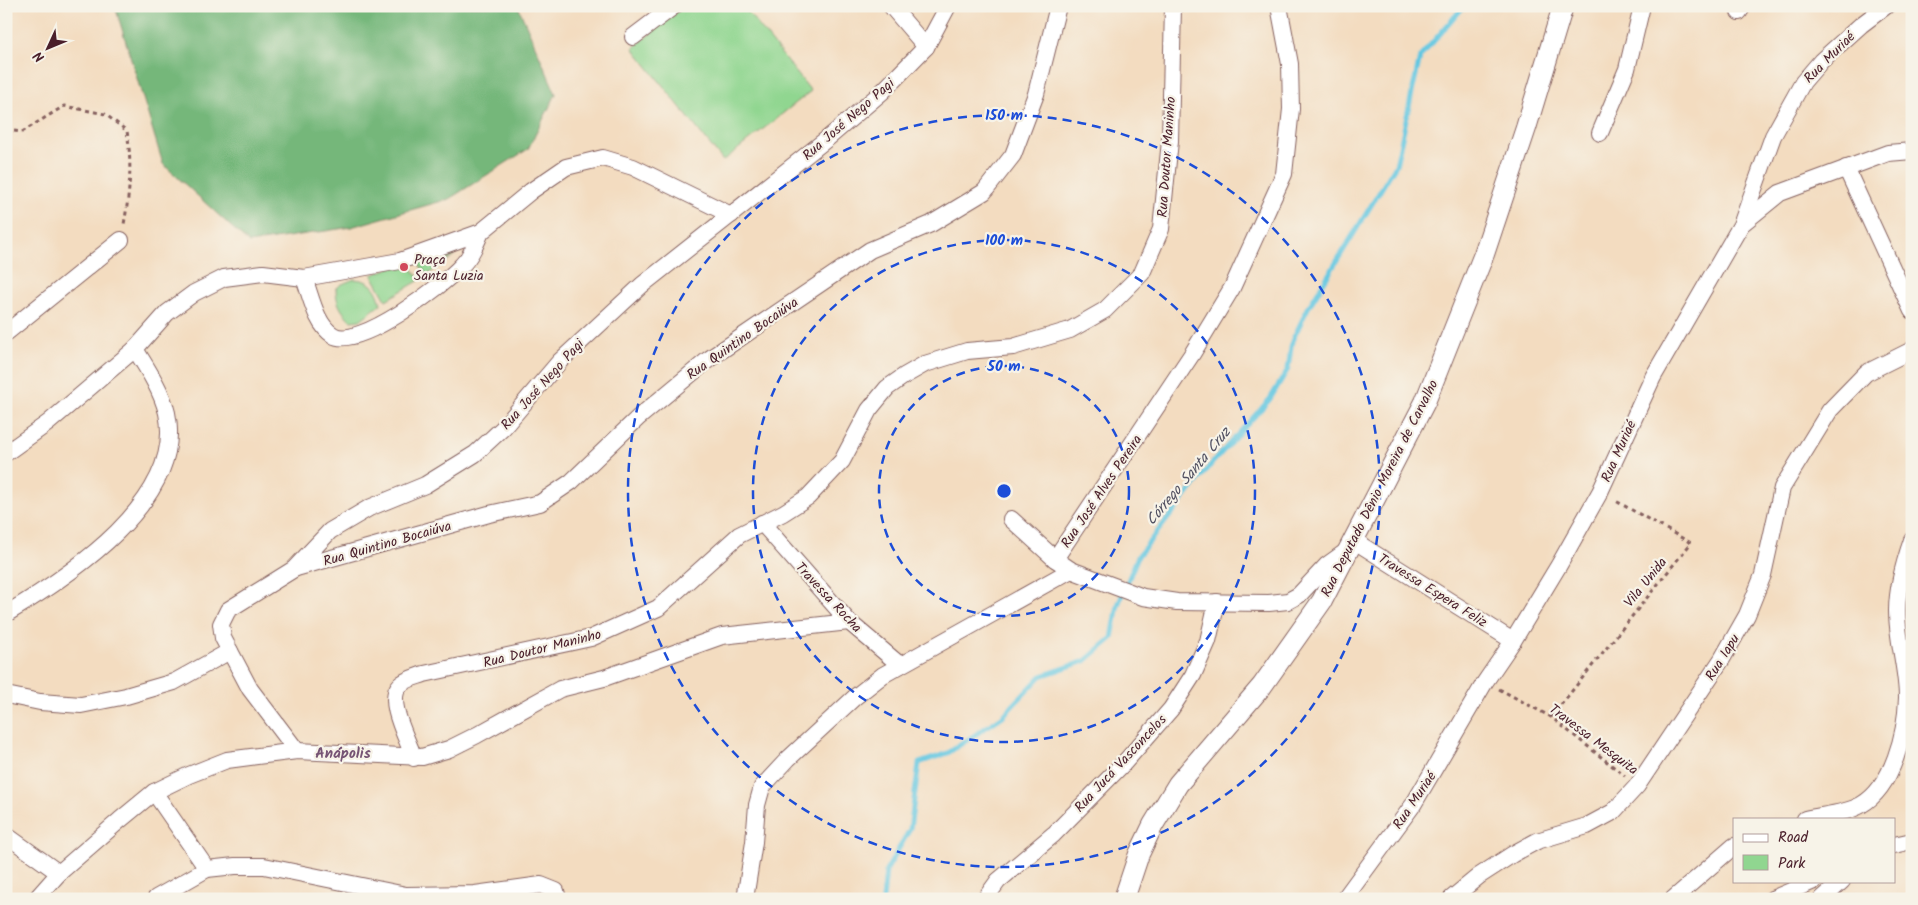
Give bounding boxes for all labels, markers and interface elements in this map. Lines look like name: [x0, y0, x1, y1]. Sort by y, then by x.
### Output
north arrow: [22, 22, 72, 72]
street label: Rua Muriaé: [1799, 26, 1861, 89]
text: N: [28, 45, 50, 67]
street label: Rua José Nego Pagi: [798, 73, 900, 166]
street label: Rua Doutor Maninho: [1152, 96, 1182, 218]
text: 150 m: [985, 104, 1023, 128]
text: 100 m: [985, 229, 1023, 253]
place label: Praça Santa Luzia: [414, 249, 484, 287]
marker: Praça Santa Luzia: [398, 261, 410, 273]
street label: Rua Quintino Bocaiúva: [682, 292, 803, 386]
street label: Rua José Nego Pagi: [496, 334, 590, 435]
text: 50 m: [986, 355, 1021, 379]
street label: Rua Deputado Dênio Moreira de Carvalho: [1315, 376, 1444, 601]
street label: Rua Muriaé: [1596, 416, 1643, 486]
water label: Córrego Santa Cruz: [1140, 421, 1238, 531]
street label: Rua José Alves Pereira: [1056, 430, 1148, 553]
centre of rings: [995, 482, 1013, 500]
street label: Rua Quintino Bocaiúva: [321, 515, 454, 573]
street label: Travessa Espera Feliz: [1373, 548, 1492, 633]
street label: Vila Unida: [1619, 553, 1673, 613]
street label: Travessa Rocha: [790, 557, 867, 638]
street label: Rua Doutor Maninho: [481, 624, 604, 674]
street label: Rua Iapu: [1700, 630, 1746, 685]
street label: Travessa Mesquita: [1544, 699, 1643, 781]
street label: Rua Jucá Vasconcelos: [1069, 710, 1172, 818]
district label: Anápolis: [315, 742, 371, 766]
street label: Rua Muriaé: [1387, 767, 1443, 834]
legend: [1733, 818, 1896, 882]
text: Road: [1778, 826, 1809, 850]
text: Park: [1778, 852, 1806, 876]

